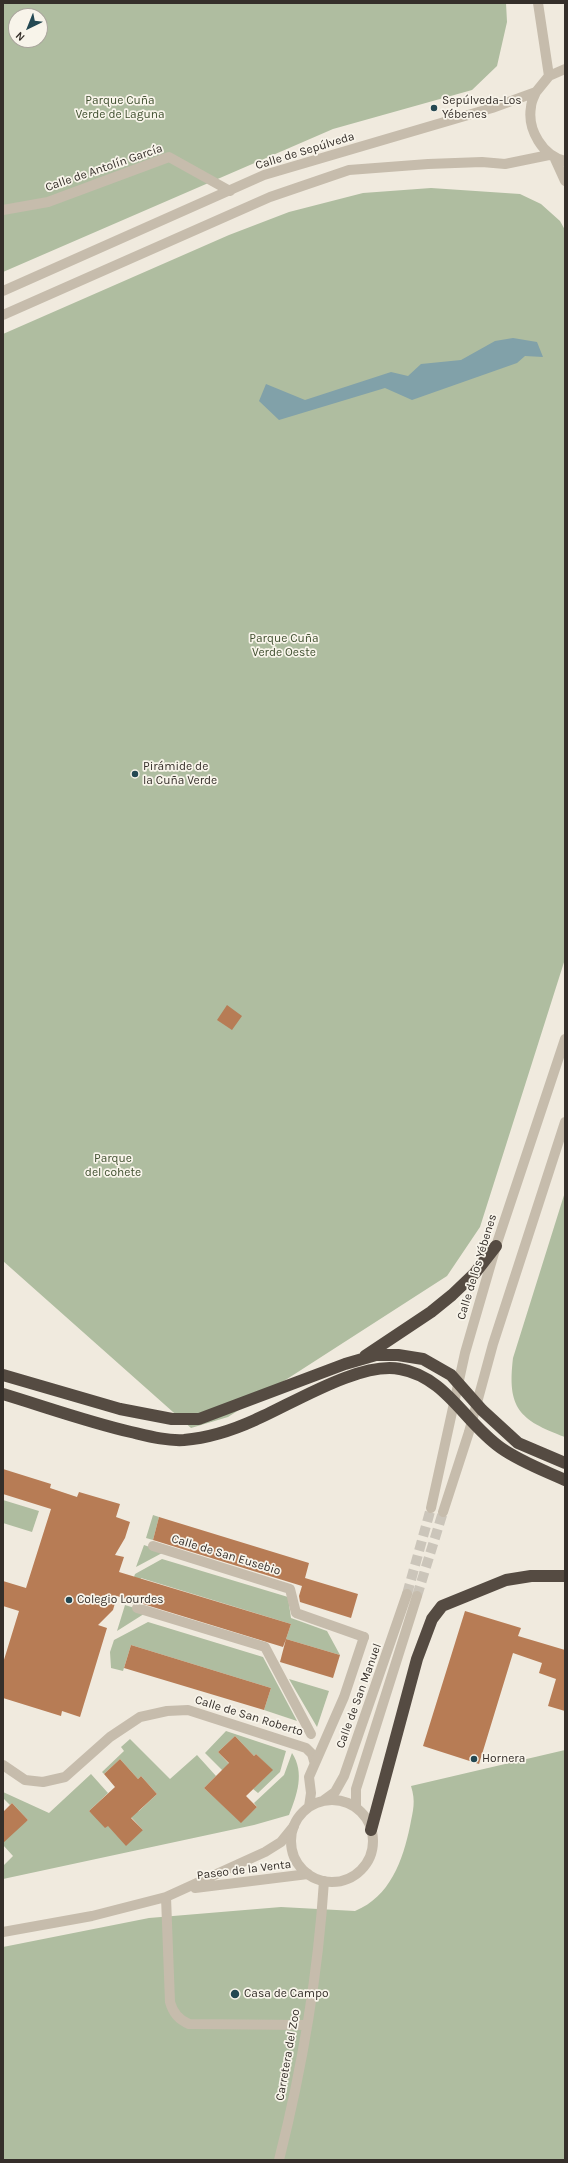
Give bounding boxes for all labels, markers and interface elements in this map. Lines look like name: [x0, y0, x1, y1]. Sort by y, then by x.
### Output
north arrow: [8, 8, 48, 48]
text: N: [13, 29, 27, 44]
park label: Parque Cuña Verde de Laguna: [75, 94, 165, 122]
place label: Sepúlveda-Los Yébenes: [442, 94, 522, 122]
marker: Sepúlveda-Los Yébenes: [429, 103, 439, 113]
street label: Calle de Sepúlveda: [254, 129, 356, 173]
street label: Calle de Antolín García: [43, 141, 165, 195]
park label: Parque Cuña Verde Oeste: [249, 632, 319, 660]
place label: Pirámide de la Cuña Verde: [143, 760, 217, 788]
marker: Pirámide de la Cuña Verde: [130, 769, 140, 779]
park label: Parque del cohete: [85, 1152, 141, 1180]
street label: Calle de los Yébenes: [454, 1212, 500, 1322]
street label: Calle de San Eusebio: [170, 1532, 282, 1578]
place label: Colegio Lourdes: [77, 1593, 164, 1607]
marker: Colegio Lourdes: [64, 1595, 74, 1605]
street label: Calle de San Manuel: [333, 1642, 385, 1750]
street label: Calle de San Roberto: [193, 1693, 305, 1739]
place label: Hornera: [482, 1752, 525, 1766]
marker: Hornera: [469, 1754, 479, 1764]
street label: Paseo de la Venta: [196, 1857, 292, 1883]
place label: Casa de Campo: [244, 1987, 329, 2001]
marker: Casa de Campo: [229, 1988, 241, 2000]
street label: Carretera del Zoo: [273, 2008, 303, 2102]

